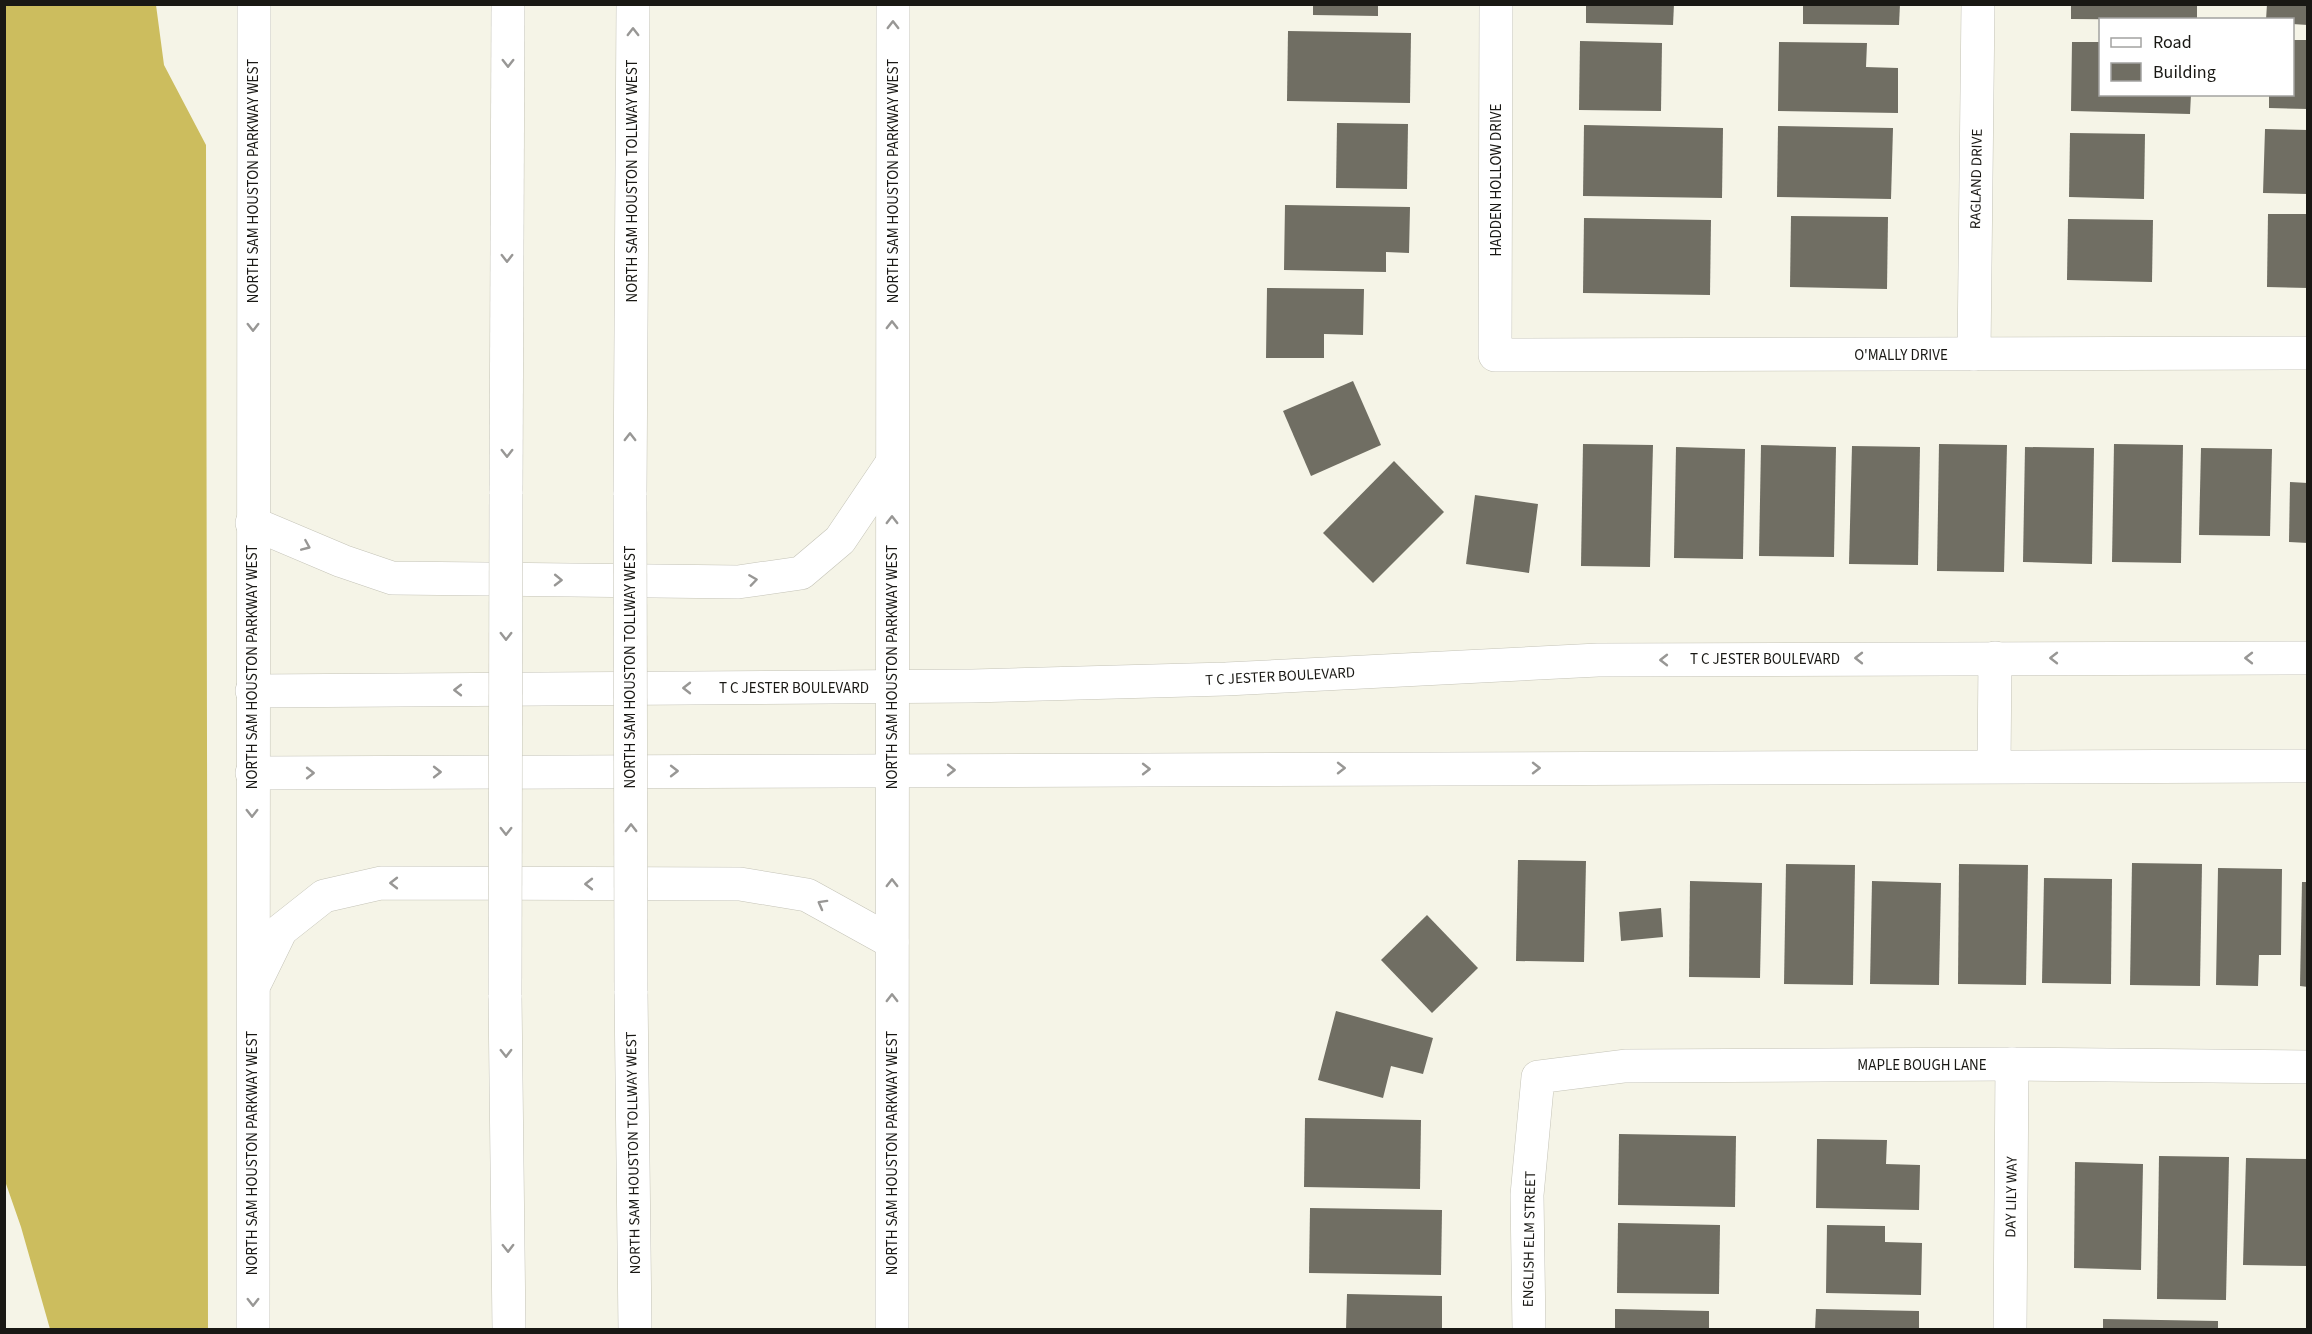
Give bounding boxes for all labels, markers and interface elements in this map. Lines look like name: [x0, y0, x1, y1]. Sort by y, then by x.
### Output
legend: [2099, 18, 2294, 96]
one-way arrow: [887, 21, 899, 30]
one-way arrow: [627, 27, 639, 36]
text: Road: [2153, 30, 2192, 55]
one-way arrow: [502, 58, 514, 67]
street label: NORTH SAM HOUSTON PARKWAY WEST: [243, 59, 264, 303]
street label: NORTH SAM HOUSTON PARKWAY WEST: [883, 59, 904, 303]
street label: NORTH SAM HOUSTON TOLLWAY WEST: [622, 60, 643, 302]
text: Building: [2153, 60, 2216, 85]
street label: HADDEN HOLLOW DRIVE: [1486, 103, 1507, 256]
street label: RAGLAND DRIVE: [1965, 129, 1988, 229]
one-way arrow: [501, 253, 513, 262]
one-way arrow: [886, 321, 898, 330]
one-way arrow: [247, 323, 259, 332]
street label: O'MALLY DRIVE: [1854, 345, 1948, 366]
one-way arrow: [624, 432, 637, 441]
one-way arrow: [500, 448, 513, 457]
one-way arrow: [886, 516, 898, 525]
one-way arrow: [300, 539, 311, 551]
street label: NORTH SAM HOUSTON PARKWAY WEST: [242, 545, 263, 789]
street label: NORTH SAM HOUSTON PARKWAY WEST: [882, 545, 903, 789]
street label: NORTH SAM HOUSTON TOLLWAY WEST: [620, 546, 641, 788]
one-way arrow: [554, 574, 563, 586]
one-way arrow: [748, 574, 758, 586]
one-way arrow: [500, 632, 512, 641]
street label: T C JESTER BOULEVARD: [1690, 649, 1840, 670]
one-way arrow: [1855, 652, 1864, 665]
one-way arrow: [2050, 652, 2059, 664]
one-way arrow: [2245, 652, 2254, 664]
one-way arrow: [1660, 653, 1669, 666]
street label: T C JESTER BOULEVARD: [1205, 662, 1355, 691]
street label: T C JESTER BOULEVARD: [719, 678, 869, 699]
one-way arrow: [682, 682, 691, 694]
one-way arrow: [453, 684, 462, 696]
one-way arrow: [1336, 762, 1345, 775]
one-way arrow: [1531, 762, 1540, 774]
one-way arrow: [1141, 763, 1150, 775]
one-way arrow: [946, 764, 955, 776]
one-way arrow: [669, 765, 678, 777]
one-way arrow: [432, 766, 441, 778]
one-way arrow: [306, 767, 315, 779]
one-way arrow: [246, 808, 258, 817]
one-way arrow: [625, 823, 637, 832]
one-way arrow: [500, 827, 512, 836]
one-way arrow: [389, 877, 398, 889]
one-way arrow: [584, 877, 593, 890]
one-way arrow: [886, 879, 898, 888]
one-way arrow: [818, 900, 829, 911]
one-way arrow: [886, 994, 898, 1003]
street label: NORTH SAM HOUSTON PARKWAY WEST: [242, 1031, 263, 1275]
street label: NORTH SAM HOUSTON TOLLWAY WEST: [621, 1031, 646, 1275]
street label: NORTH SAM HOUSTON PARKWAY WEST: [882, 1031, 903, 1275]
one-way arrow: [500, 1049, 512, 1058]
street label: MAPLE BOUGH LANE: [1857, 1055, 1987, 1076]
street label: DAY LILY WAY: [2000, 1155, 2023, 1238]
street label: ENGLISH ELM STREET: [1518, 1171, 1541, 1307]
one-way arrow: [502, 1244, 514, 1253]
one-way arrow: [247, 1297, 259, 1306]

